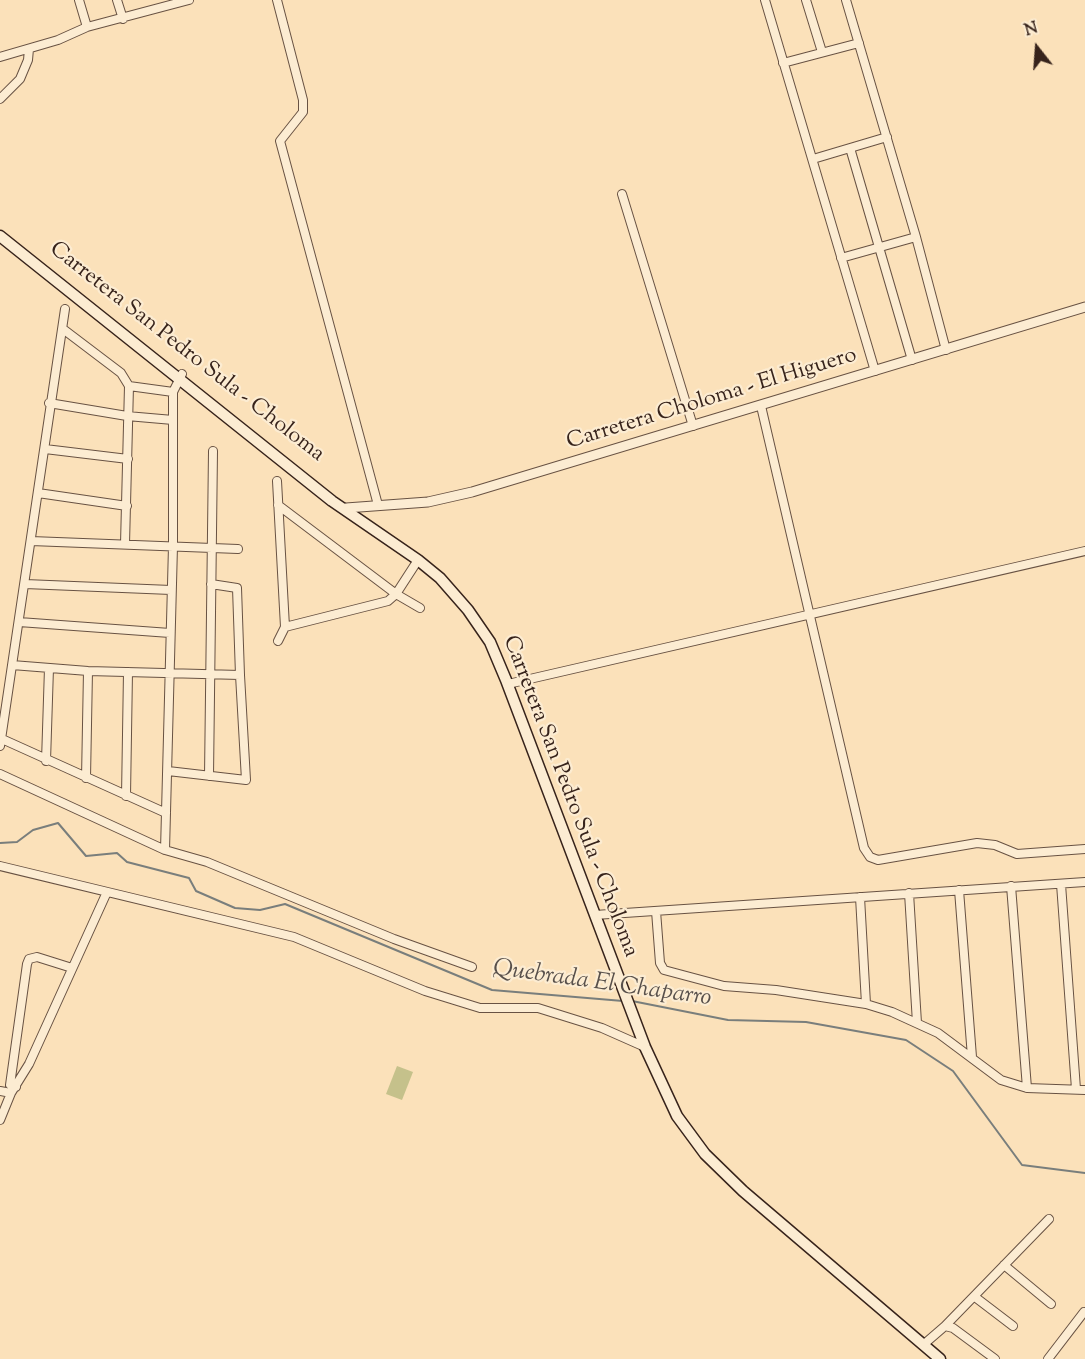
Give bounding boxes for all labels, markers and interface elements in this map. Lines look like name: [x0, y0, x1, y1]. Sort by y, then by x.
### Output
text: N: [1022, 17, 1041, 43]
north arrow: [1007, 18, 1067, 78]
street label: Carretera San Pedro Sula - Choloma: [43, 237, 329, 469]
street label: Carretera Choloma - El Higuero: [564, 343, 860, 457]
street label: Carretera San Pedro Sula - Choloma: [495, 633, 643, 961]
water label: Quebrada El Chaparro: [491, 955, 713, 1015]

